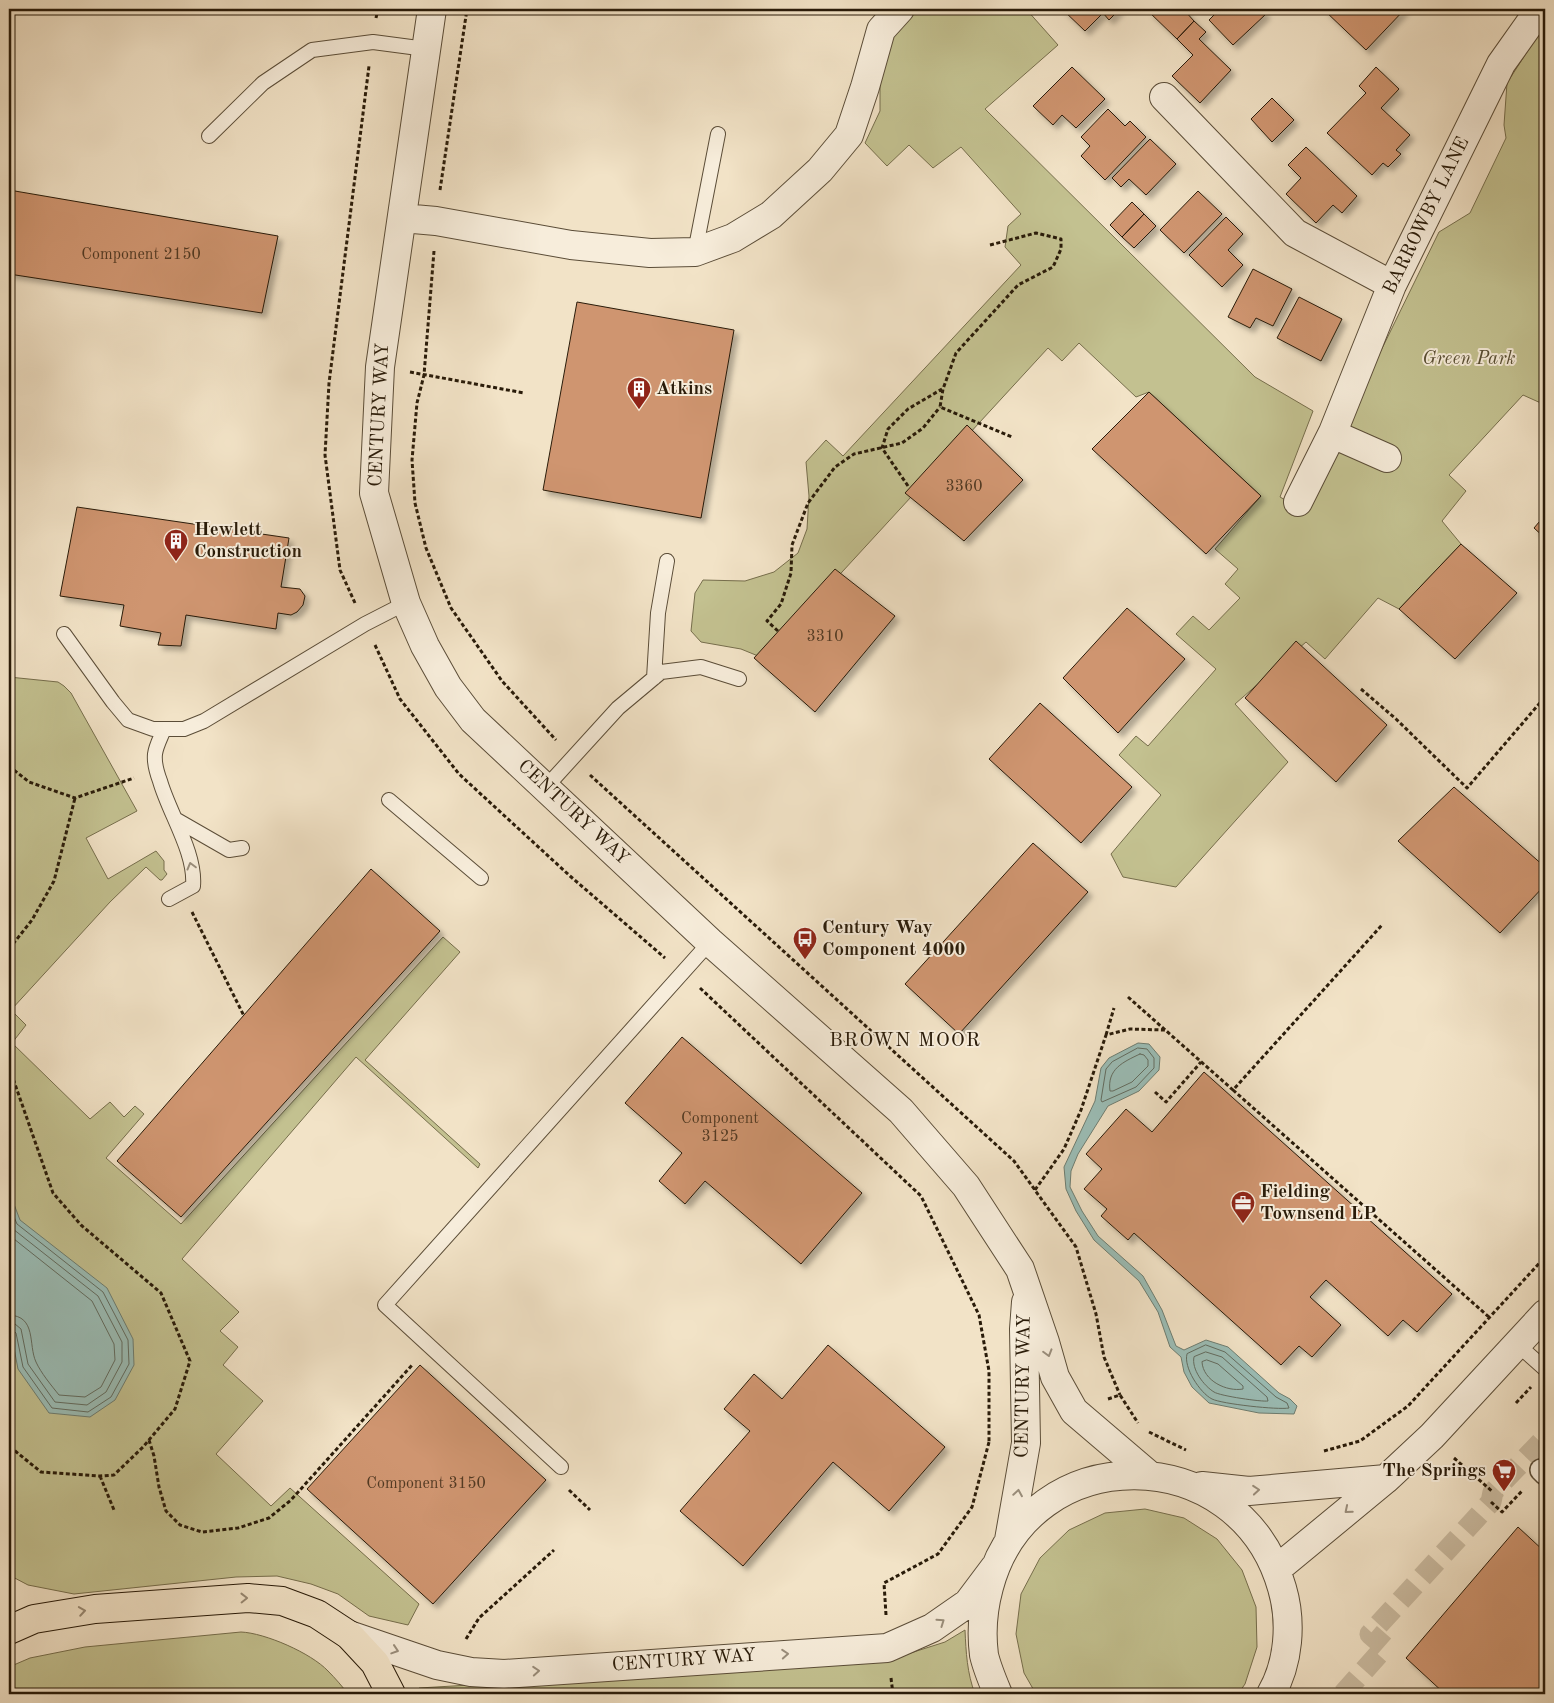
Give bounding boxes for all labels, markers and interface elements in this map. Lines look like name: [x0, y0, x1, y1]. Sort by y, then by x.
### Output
street label: BARROWBY LANE: [1381, 134, 1473, 298]
house number: Component 2150: [81, 247, 201, 263]
street label: CENTURY WAY: [367, 342, 393, 488]
park label: Green Park: [1422, 350, 1516, 369]
building icon: Atkins: [626, 376, 652, 410]
place label: Atkins: [656, 380, 712, 399]
house number: 3360: [945, 479, 983, 495]
place label: Hewlett Construction: [194, 521, 302, 562]
building icon: Hewlett Construction: [163, 528, 189, 562]
house number: 3310: [806, 629, 844, 645]
street label: CENTURY WAY: [514, 757, 632, 869]
one-way arrow: [186, 861, 197, 870]
place label: Century Way Component 4000: [822, 919, 966, 960]
bus stop icon: Century Way Component 4000: [792, 926, 818, 960]
district label: BROWN MOOR: [829, 1031, 981, 1051]
house number: Component 3125: [681, 1111, 759, 1145]
place label: Fielding Townsend LP: [1260, 1183, 1376, 1224]
office icon: Fielding Townsend LP: [1230, 1190, 1256, 1224]
street label: CENTURY WAY: [1013, 1313, 1035, 1458]
one-way arrow: [1043, 1349, 1053, 1357]
supermarket icon: The Springs: [1491, 1458, 1517, 1492]
place label: The Springs: [1382, 1462, 1486, 1481]
house number: Component 3150: [366, 1476, 486, 1492]
one-way arrow: [1252, 1485, 1260, 1496]
one-way arrow: [1012, 1489, 1022, 1497]
one-way arrow: [1345, 1504, 1354, 1513]
one-way arrow: [241, 1593, 249, 1604]
one-way arrow: [78, 1607, 87, 1617]
one-way arrow: [935, 1619, 945, 1628]
one-way arrow: [390, 1644, 399, 1654]
street label: CENTURY WAY: [611, 1646, 757, 1676]
one-way arrow: [782, 1649, 790, 1660]
one-way arrow: [532, 1666, 540, 1677]

